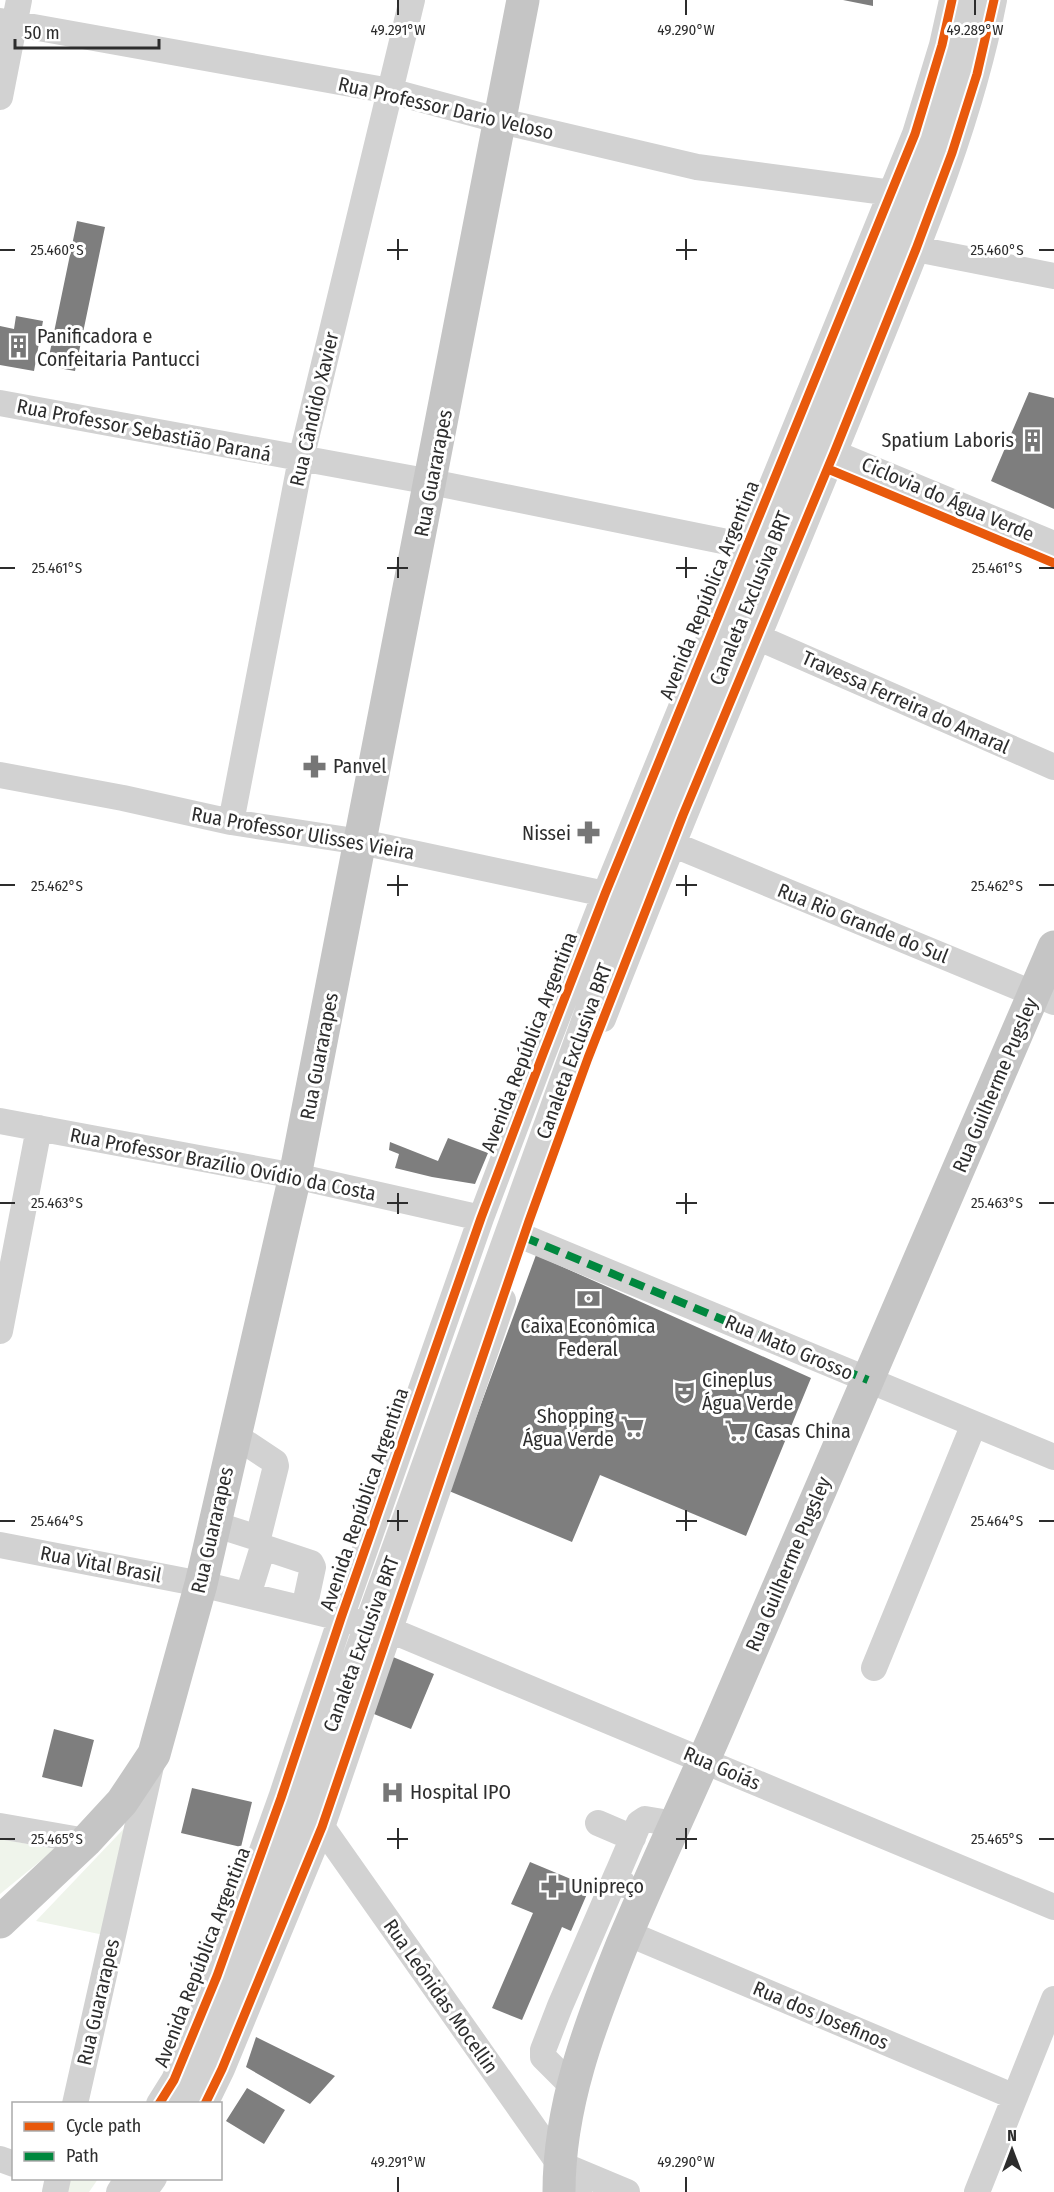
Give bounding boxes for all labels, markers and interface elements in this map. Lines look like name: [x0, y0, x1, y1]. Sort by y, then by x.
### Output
scale bar: [15, 12, 159, 50]
text: 49.291°W: [370, 21, 426, 39]
text: 49.290°W: [657, 21, 715, 39]
text: 49.289°W: [947, 21, 1003, 39]
text: 50 m: [24, 22, 60, 44]
street label: Rua Professor Dario Veloso: [336, 72, 556, 144]
text: 25.460°S: [30, 241, 84, 259]
text: 25.460°S: [970, 241, 1024, 259]
place label: Panificadora e Confeitaria Pantucci: [37, 324, 200, 371]
street label: Rua Cândido Xavier: [285, 329, 343, 489]
building icon: Panificadora e Confeitaria Pantucci: [6, 334, 32, 360]
street label: Rua Professor Sebastião Paraná: [15, 394, 273, 466]
street label: Rua Guararapes: [409, 407, 457, 539]
building icon: Spatium Laboris: [1019, 427, 1045, 453]
place label: Spatium Laboris: [881, 428, 1014, 452]
street label: Ciclovia do Água Verde: [858, 452, 1038, 546]
street label: Avenida República Argentina: [654, 477, 764, 703]
street label: Canaleta Exclusiva BRT: [704, 507, 796, 689]
text: 25.461°S: [32, 559, 82, 577]
text: 25.461°S: [972, 559, 1022, 577]
street label: Travessa Ferreira do Amaral: [799, 645, 1013, 759]
pharmacy icon: Panvel: [302, 753, 328, 779]
place label: Panvel: [333, 754, 387, 778]
street label: Rua Professor Ulisses Vieira: [190, 802, 416, 864]
pharmacy icon: Nissei: [576, 820, 602, 846]
place label: Nissei: [522, 821, 571, 845]
text: 25.462°S: [31, 877, 83, 895]
text: 25.462°S: [971, 877, 1023, 895]
street label: Rua Rio Grande do Sul: [774, 878, 952, 968]
street label: Avenida República Argentina: [476, 928, 582, 1156]
street label: Canaleta Exclusiva BRT: [531, 959, 617, 1142]
street label: Rua Guararapes: [295, 990, 343, 1122]
street label: Rua Guilherme Pugsley: [947, 994, 1043, 1176]
street label: Rua Professor Brazílio Ovídio da Costa: [68, 1123, 378, 1205]
text: 25.463°S: [31, 1194, 83, 1212]
text: 25.463°S: [971, 1194, 1023, 1212]
bank icon: Caixa Econômica Federal: [575, 1285, 601, 1311]
street label: Rua Mato Grosso: [721, 1309, 857, 1385]
place label: Caixa Econômica Federal: [520, 1314, 656, 1361]
place label: Cineplus Água Verde: [702, 1368, 793, 1415]
theatre icon: Cineplus Água Verde: [671, 1379, 697, 1405]
street label: Avenida República Argentina: [315, 1384, 413, 1614]
place label: Shopping Água Verde: [523, 1404, 615, 1451]
supermarket icon: Shopping Água Verde: [619, 1414, 645, 1440]
supermarket icon: Casas China: [723, 1418, 749, 1444]
place label: Casas China: [754, 1419, 851, 1443]
street label: Rua Guararapes: [186, 1464, 238, 1596]
street label: Rua Guilherme Pugsley: [740, 1473, 836, 1655]
text: 25.464°S: [31, 1512, 83, 1530]
text: 25.464°S: [971, 1512, 1023, 1530]
street label: Rua Vital Brasil: [38, 1540, 164, 1588]
street label: Canaleta Exclusiva BRT: [318, 1552, 404, 1735]
street label: Rua Goiás: [680, 1741, 764, 1795]
hospital icon: Hospital IPO: [379, 1779, 405, 1805]
place label: Hospital IPO: [410, 1780, 511, 1804]
text: 25.465°S: [31, 1830, 83, 1848]
text: 25.465°S: [971, 1830, 1023, 1848]
street label: Avenida República Argentina: [149, 1843, 255, 2071]
pharmacy icon: Unipreço: [540, 1873, 566, 1899]
place label: Unipreço: [571, 1874, 644, 1898]
street label: Rua Leônidas Mocellin: [379, 1914, 503, 2078]
street label: Rua Guararapes: [72, 1936, 124, 2068]
street label: Rua dos Josefinos: [750, 1976, 892, 2054]
legend: [12, 2102, 222, 2180]
text: Cycle path: [66, 2115, 141, 2137]
north arrow: [982, 2120, 1042, 2180]
text: N: [1007, 2126, 1017, 2145]
text: Path: [66, 2145, 99, 2167]
text: 49.291°W: [370, 2153, 426, 2171]
text: 49.290°W: [657, 2153, 715, 2171]

